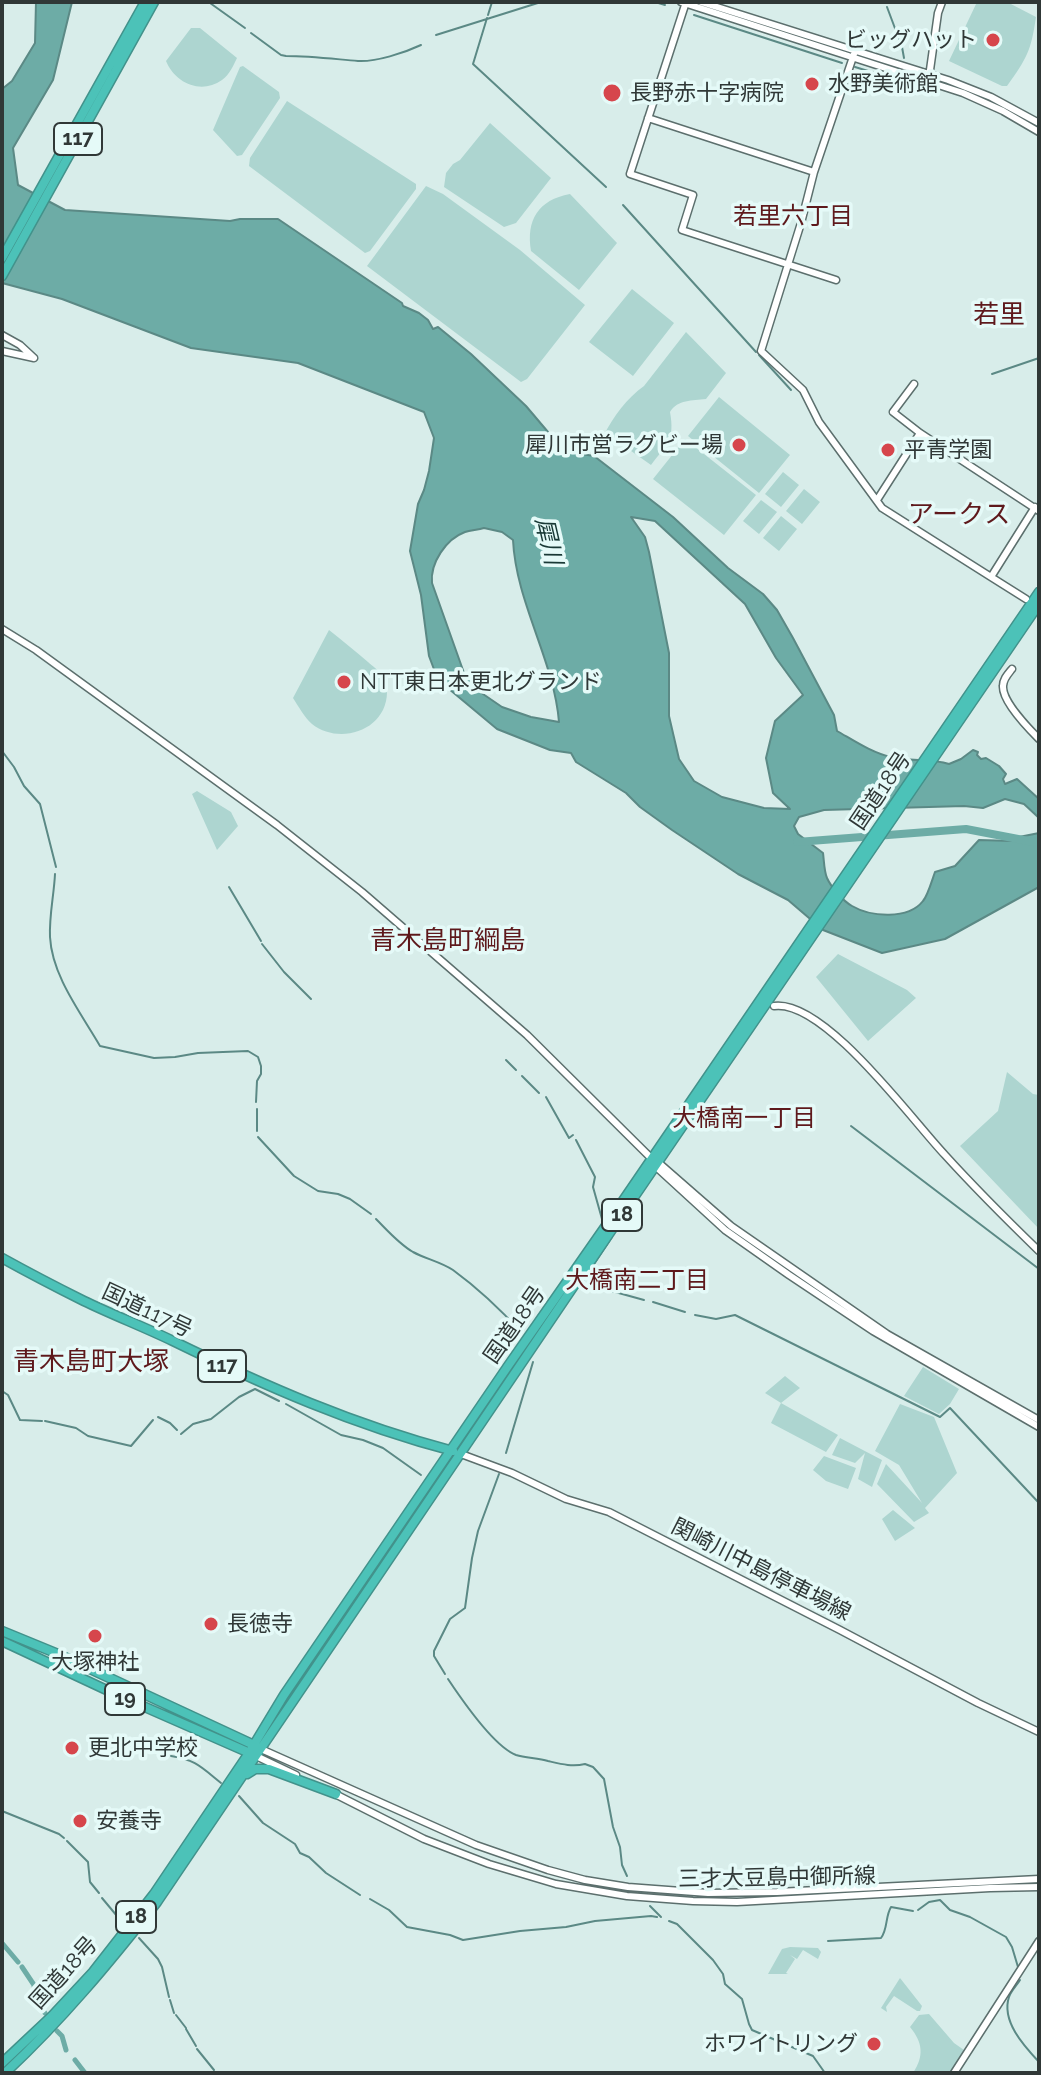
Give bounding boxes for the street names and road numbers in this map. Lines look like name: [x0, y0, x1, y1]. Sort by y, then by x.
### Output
road number: 117: [54, 123, 102, 155]
street label: 国道18号: [845, 747, 917, 835]
road number: 18: [602, 1199, 642, 1231]
street label: 国道117号: [98, 1279, 196, 1343]
street label: 国道18号: [479, 1281, 551, 1369]
road number: 117: [198, 1350, 246, 1382]
street label: 関崎川中島停車場線: [667, 1513, 855, 1627]
road number: 19: [105, 1683, 145, 1715]
street label: 三才大豆島中御所線: [678, 1863, 876, 1893]
road number: 18: [116, 1901, 156, 1933]
street label: 国道18号: [25, 1931, 103, 2015]

